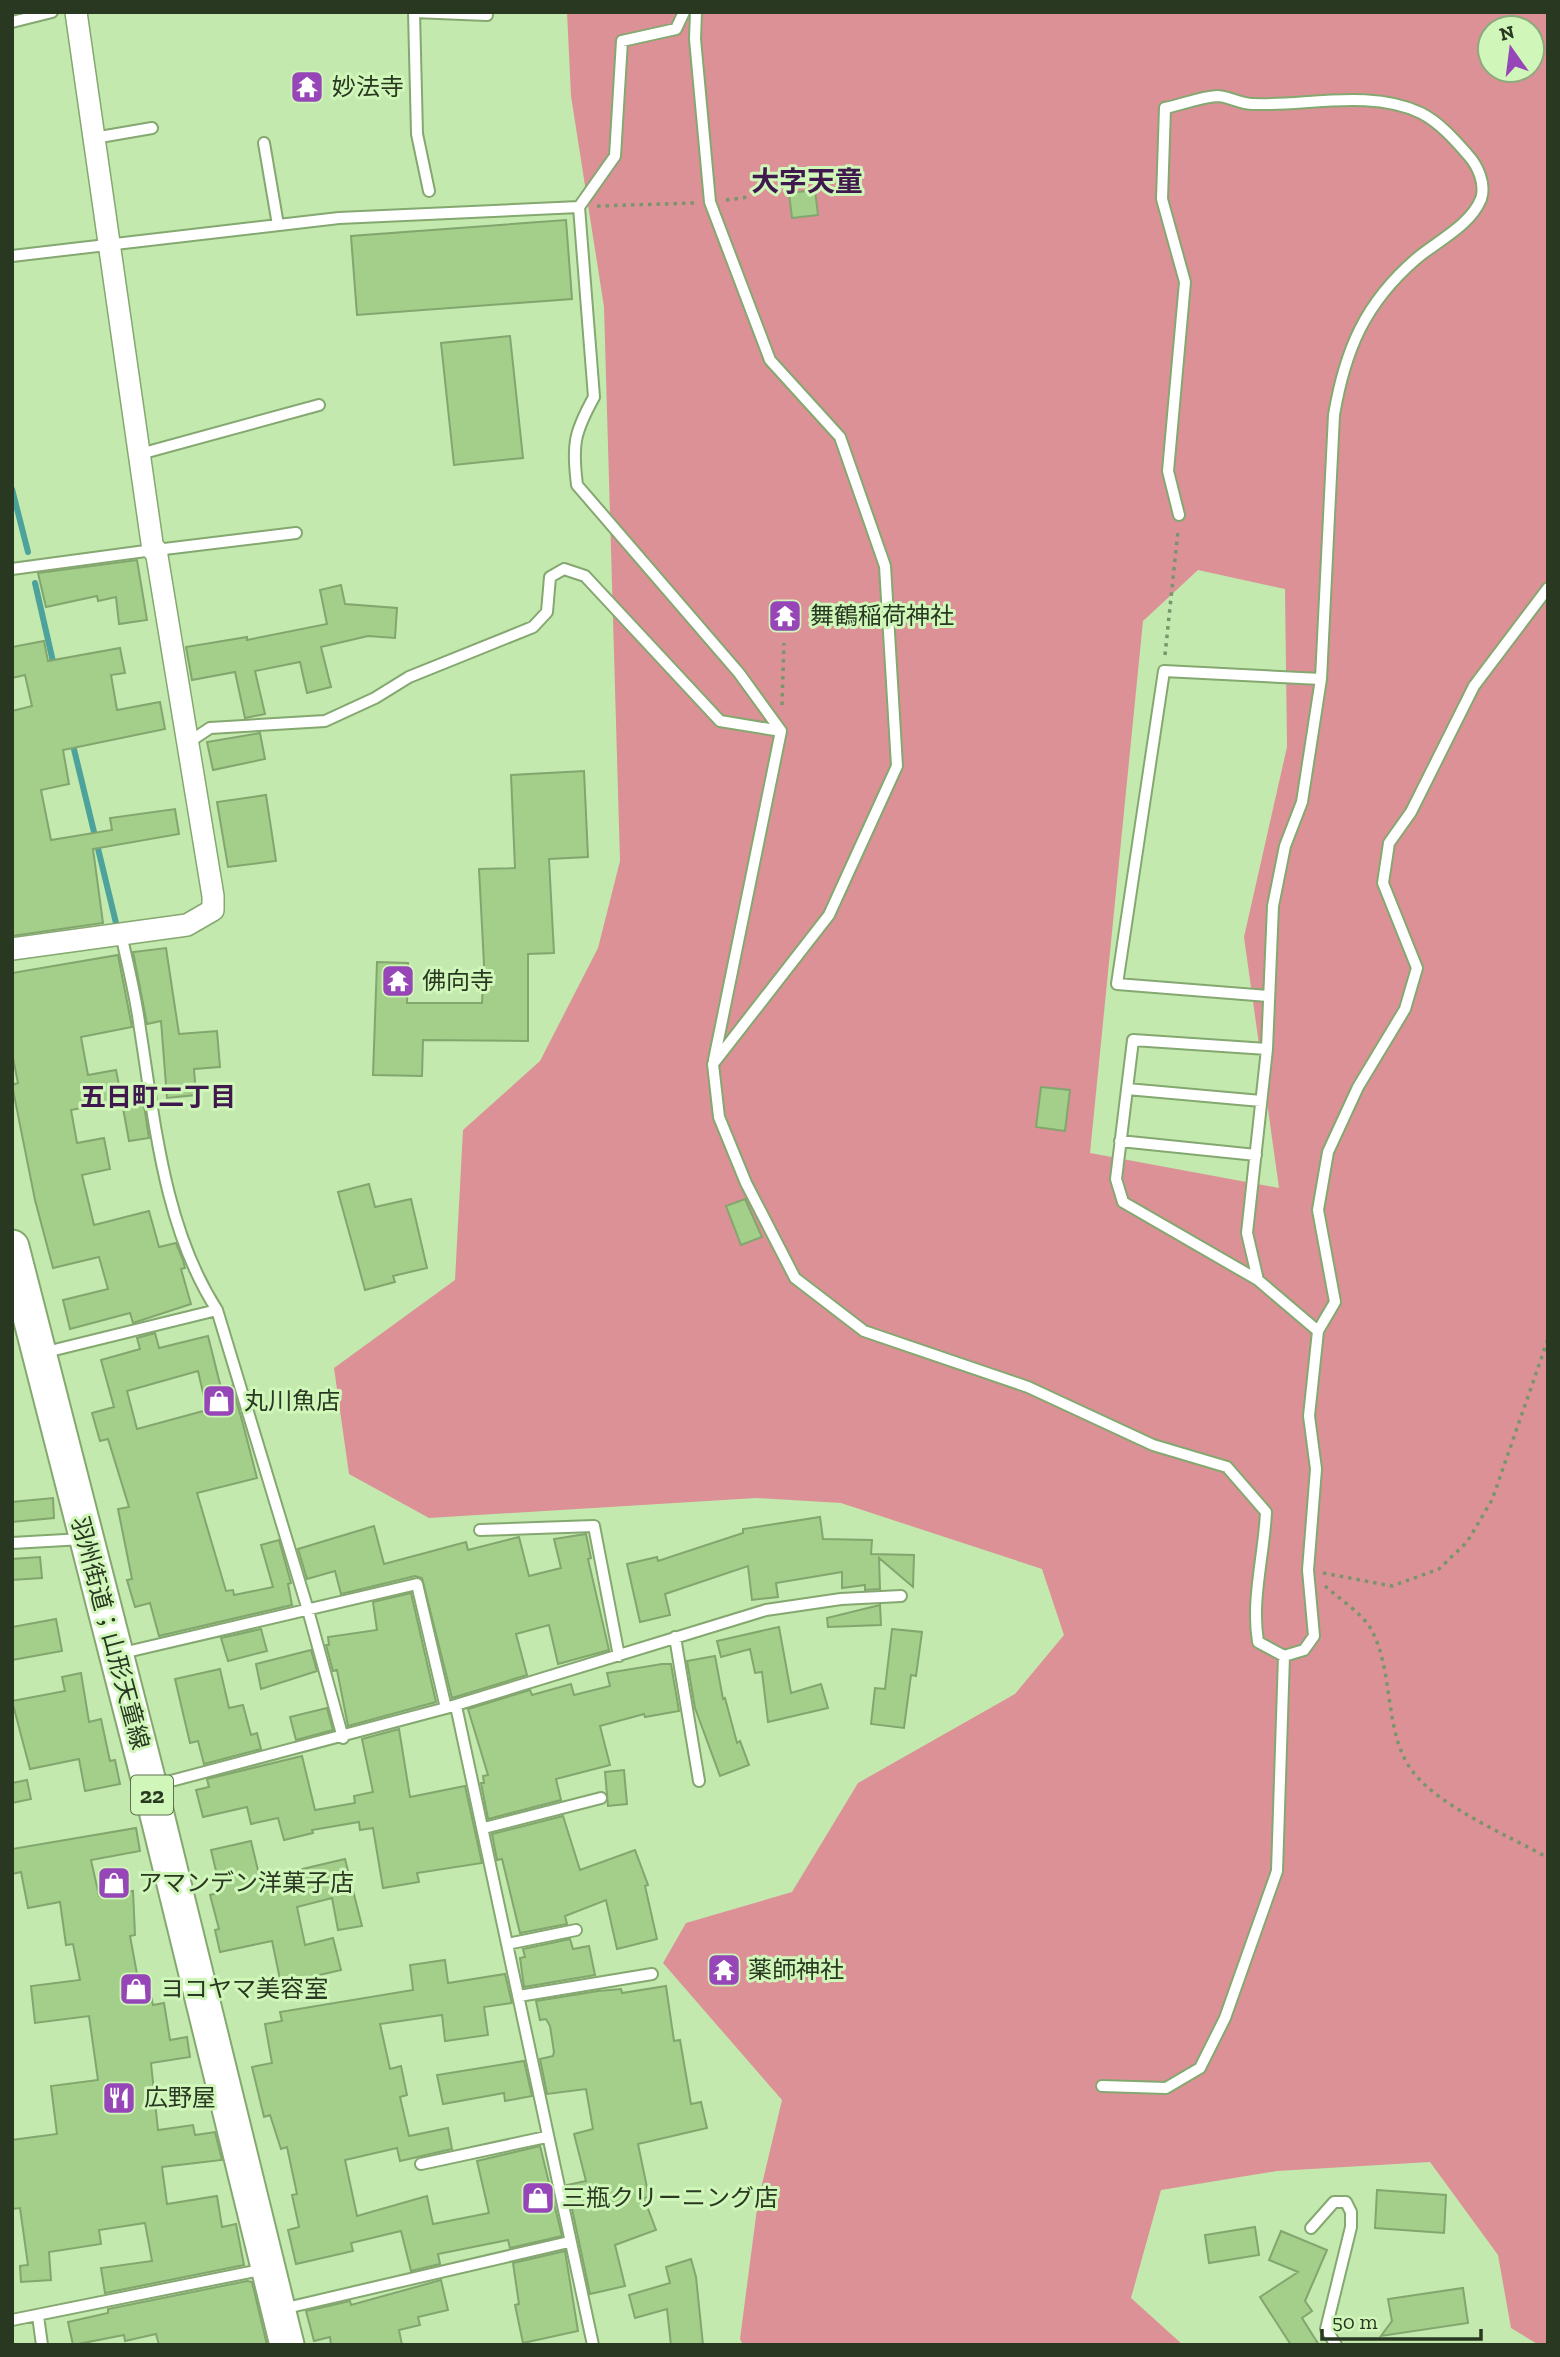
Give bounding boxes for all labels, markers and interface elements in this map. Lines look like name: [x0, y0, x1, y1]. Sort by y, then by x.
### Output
north arrow: [1476, 14, 1546, 84]
text: N: [1497, 20, 1517, 46]
temple icon: 妙法寺: [288, 68, 326, 106]
place label: 妙法寺: [332, 72, 404, 101]
district label: 大字天童: [751, 165, 863, 198]
temple icon: 舞鶴稲荷神社: [766, 597, 804, 635]
place label: 舞鶴稲荷神社: [810, 601, 954, 630]
temple icon: 佛向寺: [379, 962, 417, 1000]
place label: 佛向寺: [422, 966, 494, 995]
district label: 五日町二丁目: [80, 1081, 236, 1113]
shop icon: 丸川魚店: [200, 1382, 238, 1420]
place label: 丸川魚店: [244, 1386, 340, 1415]
street label: 羽州街道；山形天童線: [65, 1513, 156, 1753]
road number: 22: [131, 1776, 173, 1814]
shop icon: アマンデン洋菓子店: [95, 1864, 133, 1902]
place label: アマンデン洋菓子店: [138, 1868, 354, 1897]
temple icon: 薬師神社: [705, 1951, 743, 1989]
place label: 薬師神社: [748, 1955, 844, 1984]
shop icon: ヨコヤマ美容室: [117, 1970, 155, 2008]
place label: ヨコヤマ美容室: [160, 1974, 328, 2003]
restaurant icon: 広野屋: [100, 2079, 138, 2117]
place label: 広野屋: [144, 2083, 216, 2112]
shop icon: 三瓶クリーニング店: [519, 2179, 557, 2217]
place label: 三瓶クリーニング店: [562, 2183, 778, 2212]
scale bar: [1322, 2298, 1481, 2342]
text: 50 m: [1332, 2309, 1378, 2334]

